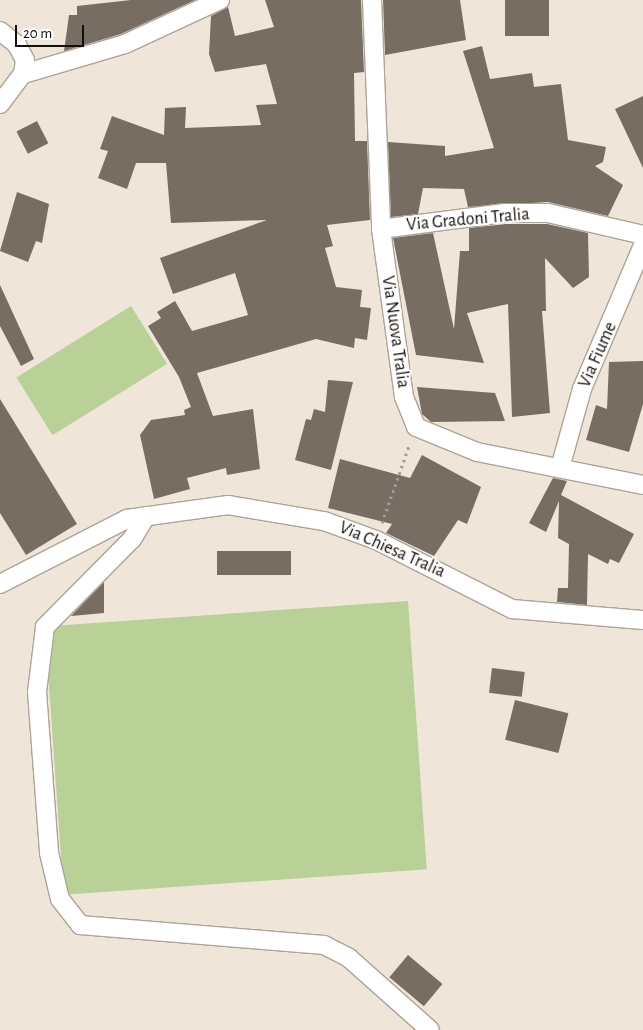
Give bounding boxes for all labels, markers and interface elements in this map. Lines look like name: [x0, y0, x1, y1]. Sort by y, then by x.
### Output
scale bar: [18, 15, 86, 47]
text: 20 m: [23, 26, 52, 41]
street label: Via Gradoni Tralia: [406, 204, 530, 236]
street label: Via Nuova Tralia: [376, 275, 414, 389]
street label: Via Fiume: [574, 319, 622, 391]
street label: Via Chiesa Tralia: [336, 517, 448, 583]

